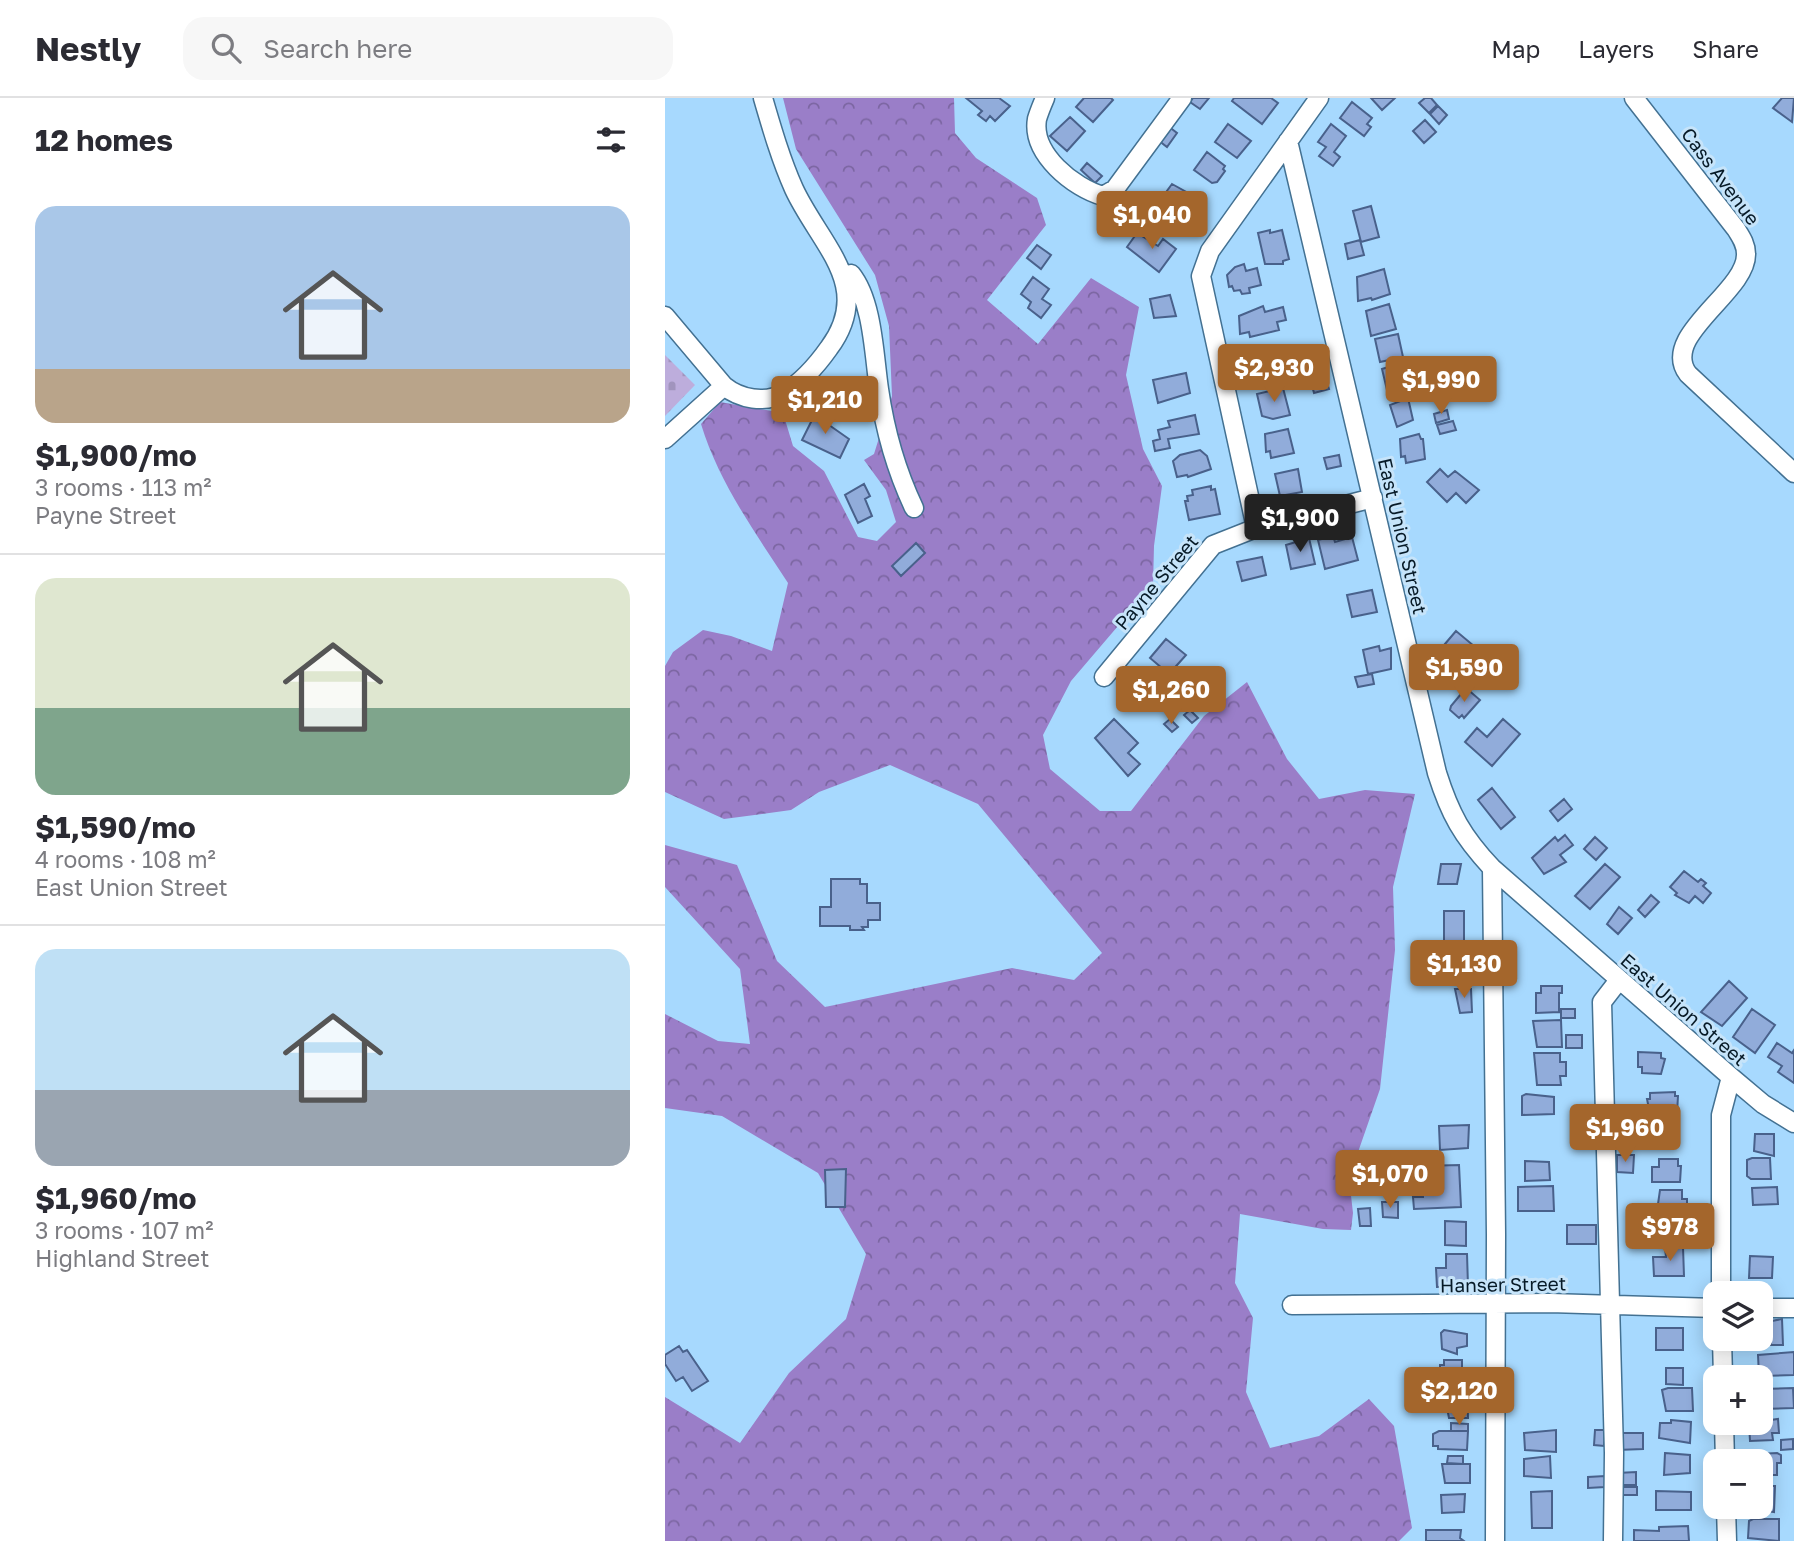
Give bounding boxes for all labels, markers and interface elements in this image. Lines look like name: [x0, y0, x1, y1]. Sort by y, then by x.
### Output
search box: [183, 17, 673, 80]
text: Nestly: [35, 29, 141, 68]
icon: search: [207, 29, 245, 67]
text: Search here: [263, 33, 412, 64]
text: Map: [1491, 34, 1540, 63]
text: Layers: [1578, 34, 1654, 63]
text: Share: [1692, 34, 1759, 63]
icon: filters: [592, 121, 630, 159]
text: 12 homes: [35, 122, 173, 158]
street label: Cass Avenue: [1677, 123, 1765, 229]
pin: $1,040: [1095, 192, 1209, 251]
text: $1,040: [1113, 200, 1191, 228]
icon: home: [270, 252, 396, 378]
pin: $2,930: [1217, 344, 1331, 404]
text: $2,930: [1234, 353, 1314, 381]
pin: $1,990: [1384, 356, 1498, 416]
text: $1,990: [1402, 365, 1480, 393]
pin: $1,210: [768, 376, 882, 436]
text: $1,210: [787, 385, 863, 413]
text: $1,900/mo: [35, 437, 197, 473]
street label: East Union Street: [1374, 456, 1432, 616]
text: 3 rooms · 113 m²: [35, 473, 212, 501]
pin: $1,900: [1243, 494, 1357, 554]
text: Payne Street: [35, 501, 177, 529]
text: $1,900: [1260, 503, 1340, 531]
street label: Payne Street: [1110, 530, 1202, 634]
icon: home: [270, 624, 396, 750]
pin: $1,590: [1407, 644, 1521, 704]
text: $1,590: [1425, 653, 1503, 681]
pin: $1,260: [1114, 666, 1228, 726]
text: $1,260: [1132, 675, 1210, 703]
text: $1,590/mo: [35, 809, 196, 845]
text: 4 rooms · 108 m²: [35, 845, 216, 873]
text: East Union Street: [35, 873, 228, 901]
pin: $1,130: [1407, 940, 1521, 1000]
street label: East Union Street: [1616, 948, 1752, 1070]
text: $1,130: [1426, 949, 1502, 977]
icon: home: [270, 995, 396, 1121]
pin: $1,960: [1568, 1104, 1682, 1164]
text: $1,960: [1586, 1113, 1664, 1141]
pin: $1,070: [1333, 1150, 1447, 1210]
text: $1,070: [1351, 1159, 1429, 1187]
text: $1,960/mo: [35, 1180, 196, 1216]
pin: $978: [1629, 1204, 1711, 1263]
text: $978: [1641, 1212, 1699, 1240]
text: 3 rooms · 107 m²: [35, 1216, 213, 1244]
text: Highland Street: [35, 1244, 209, 1272]
street label: Hanser Street: [1440, 1271, 1566, 1297]
map controls: [1703, 1281, 1773, 1519]
button: layers: [1703, 1281, 1773, 1351]
button: +: [1703, 1365, 1773, 1435]
pin: $2,120: [1402, 1368, 1516, 1427]
text: $2,120: [1420, 1376, 1498, 1404]
button: −: [1703, 1449, 1773, 1519]

